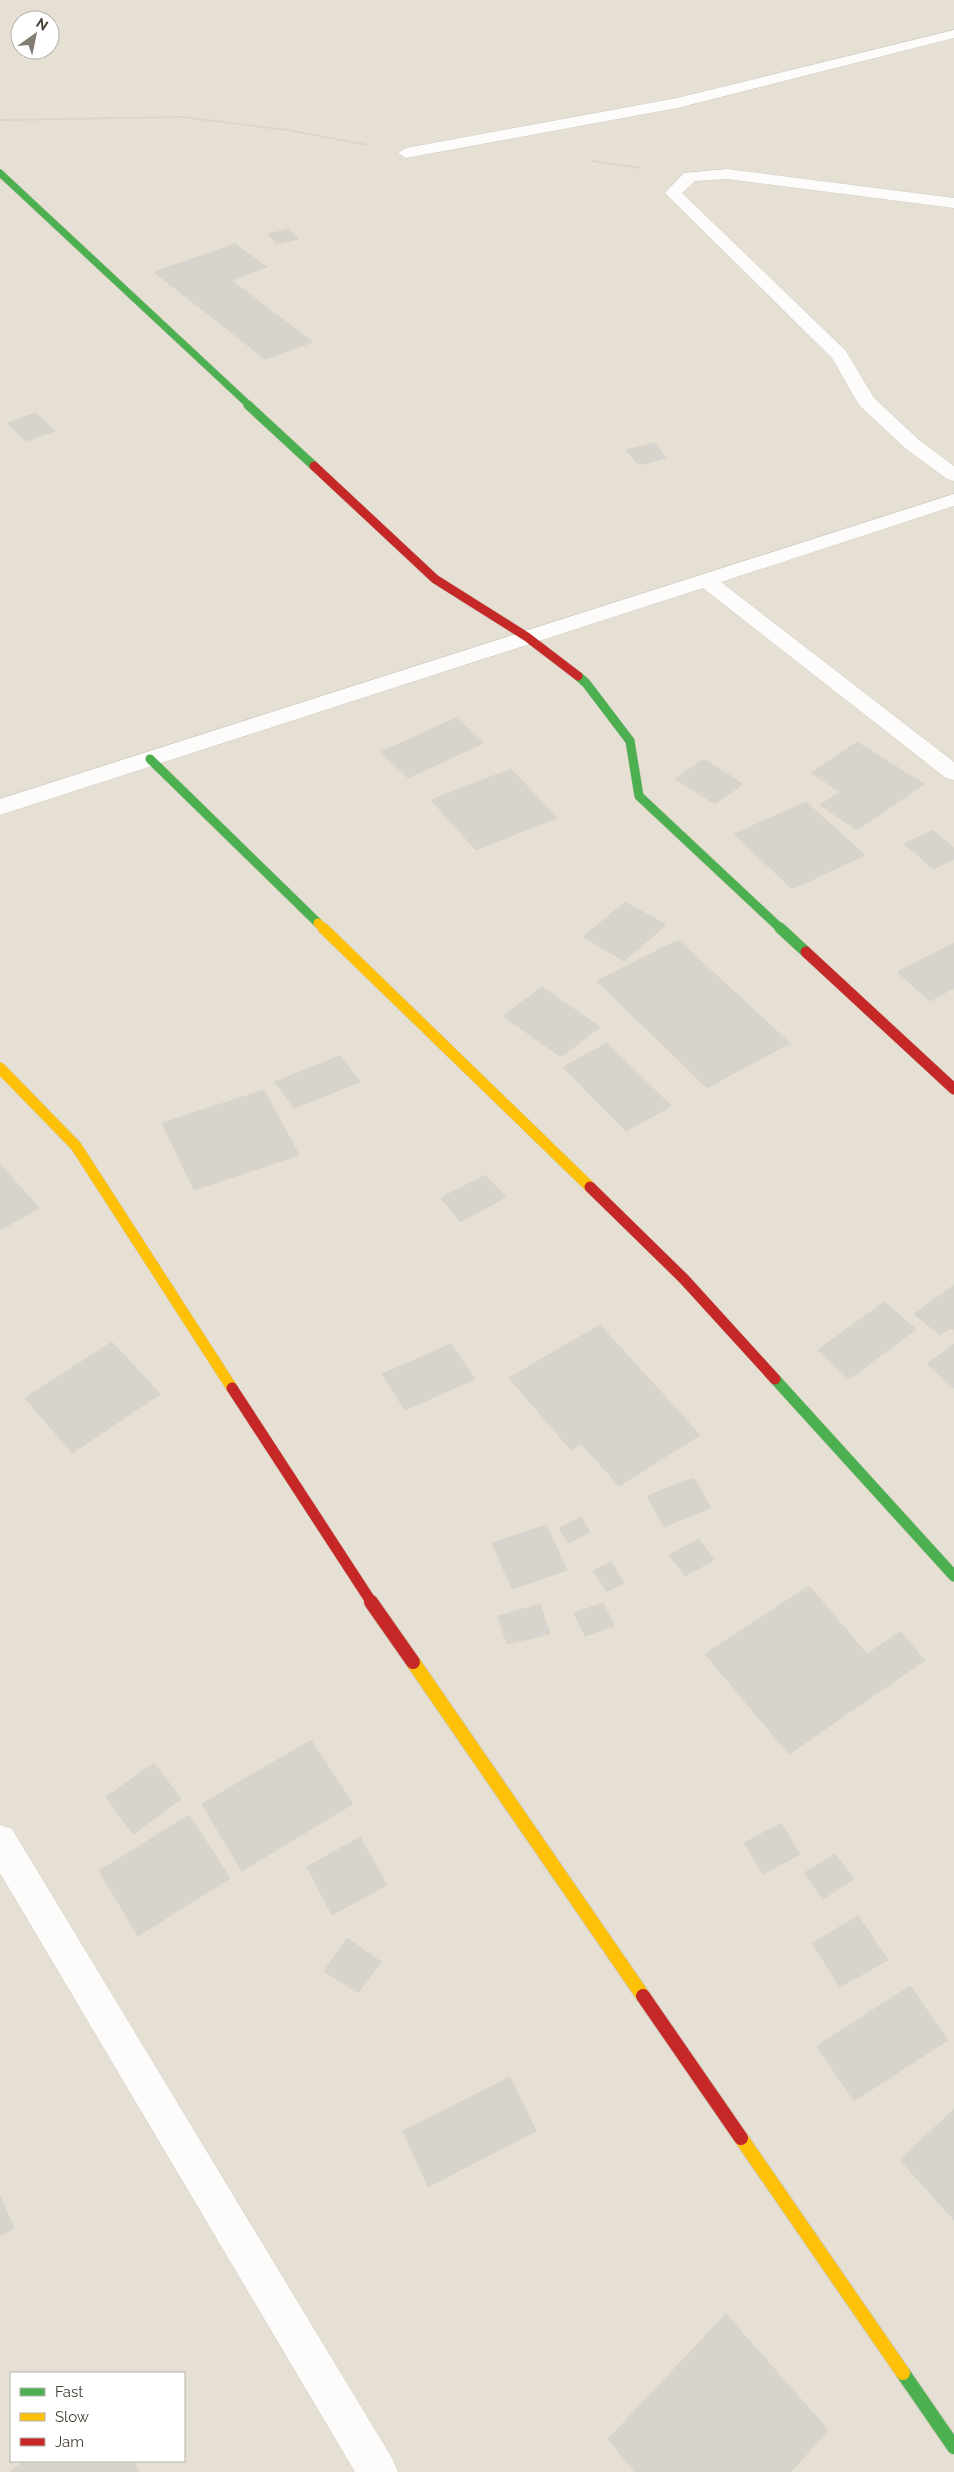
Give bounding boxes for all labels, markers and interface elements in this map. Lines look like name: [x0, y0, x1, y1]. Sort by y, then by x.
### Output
north arrow: [10, 10, 60, 60]
text: N: [33, 14, 51, 34]
legend: [10, 2372, 185, 2462]
text: Fast: [55, 2383, 83, 2401]
text: Slow: [55, 2408, 89, 2426]
text: Jam: [55, 2433, 84, 2451]

